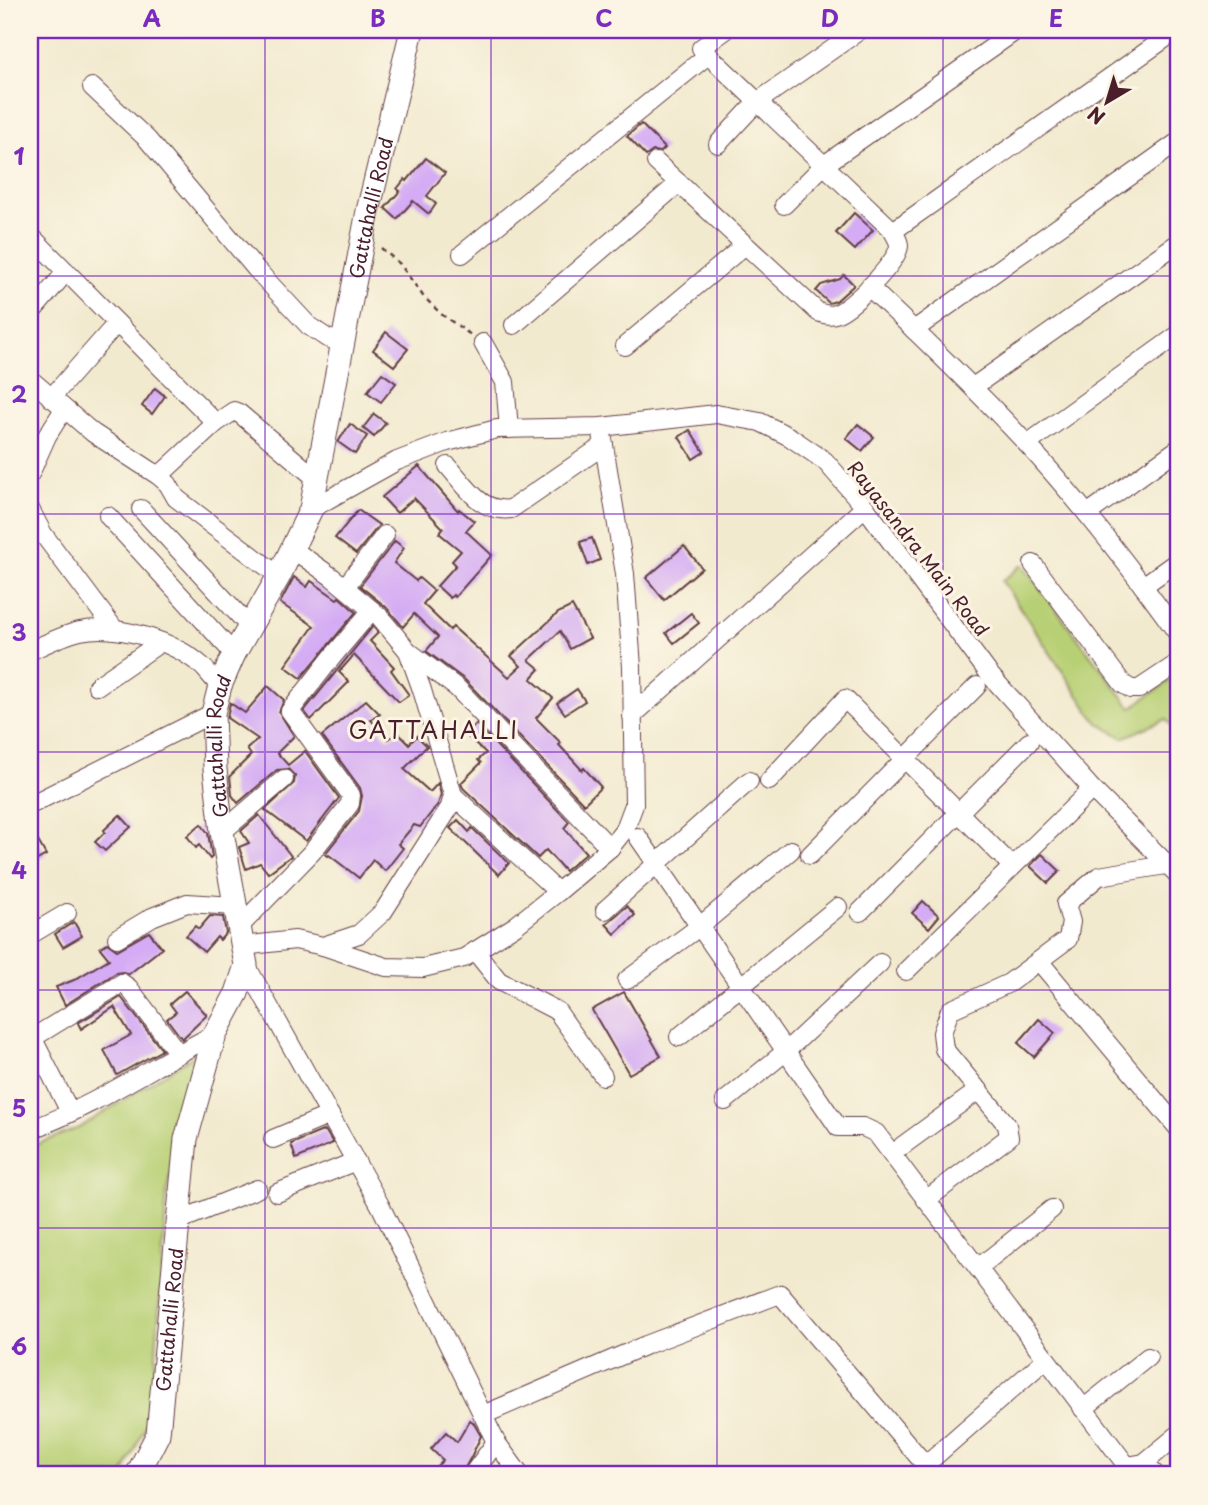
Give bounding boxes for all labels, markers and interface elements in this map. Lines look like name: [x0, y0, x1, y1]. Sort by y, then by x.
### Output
text: A: [143, 0, 161, 35]
text: B: [370, 0, 386, 35]
text: C: [595, 0, 613, 35]
text: D: [821, 0, 839, 35]
text: E: [1049, 0, 1063, 35]
north arrow: [1072, 66, 1142, 136]
text: N: [1081, 101, 1110, 132]
street label: Gattahalli Road: [341, 134, 400, 281]
text: 1: [14, 138, 25, 173]
text: 2: [11, 376, 27, 411]
street label: Rayasandra Main Road: [842, 454, 996, 642]
text: 3: [11, 614, 27, 649]
street label: Gattahalli Road: [199, 670, 237, 819]
district label: GATTAHALLI: [349, 712, 519, 747]
text: 4: [11, 852, 27, 887]
text: 5: [12, 1090, 26, 1125]
street label: Gattahalli Road: [148, 1246, 190, 1393]
text: 6: [11, 1328, 27, 1363]

